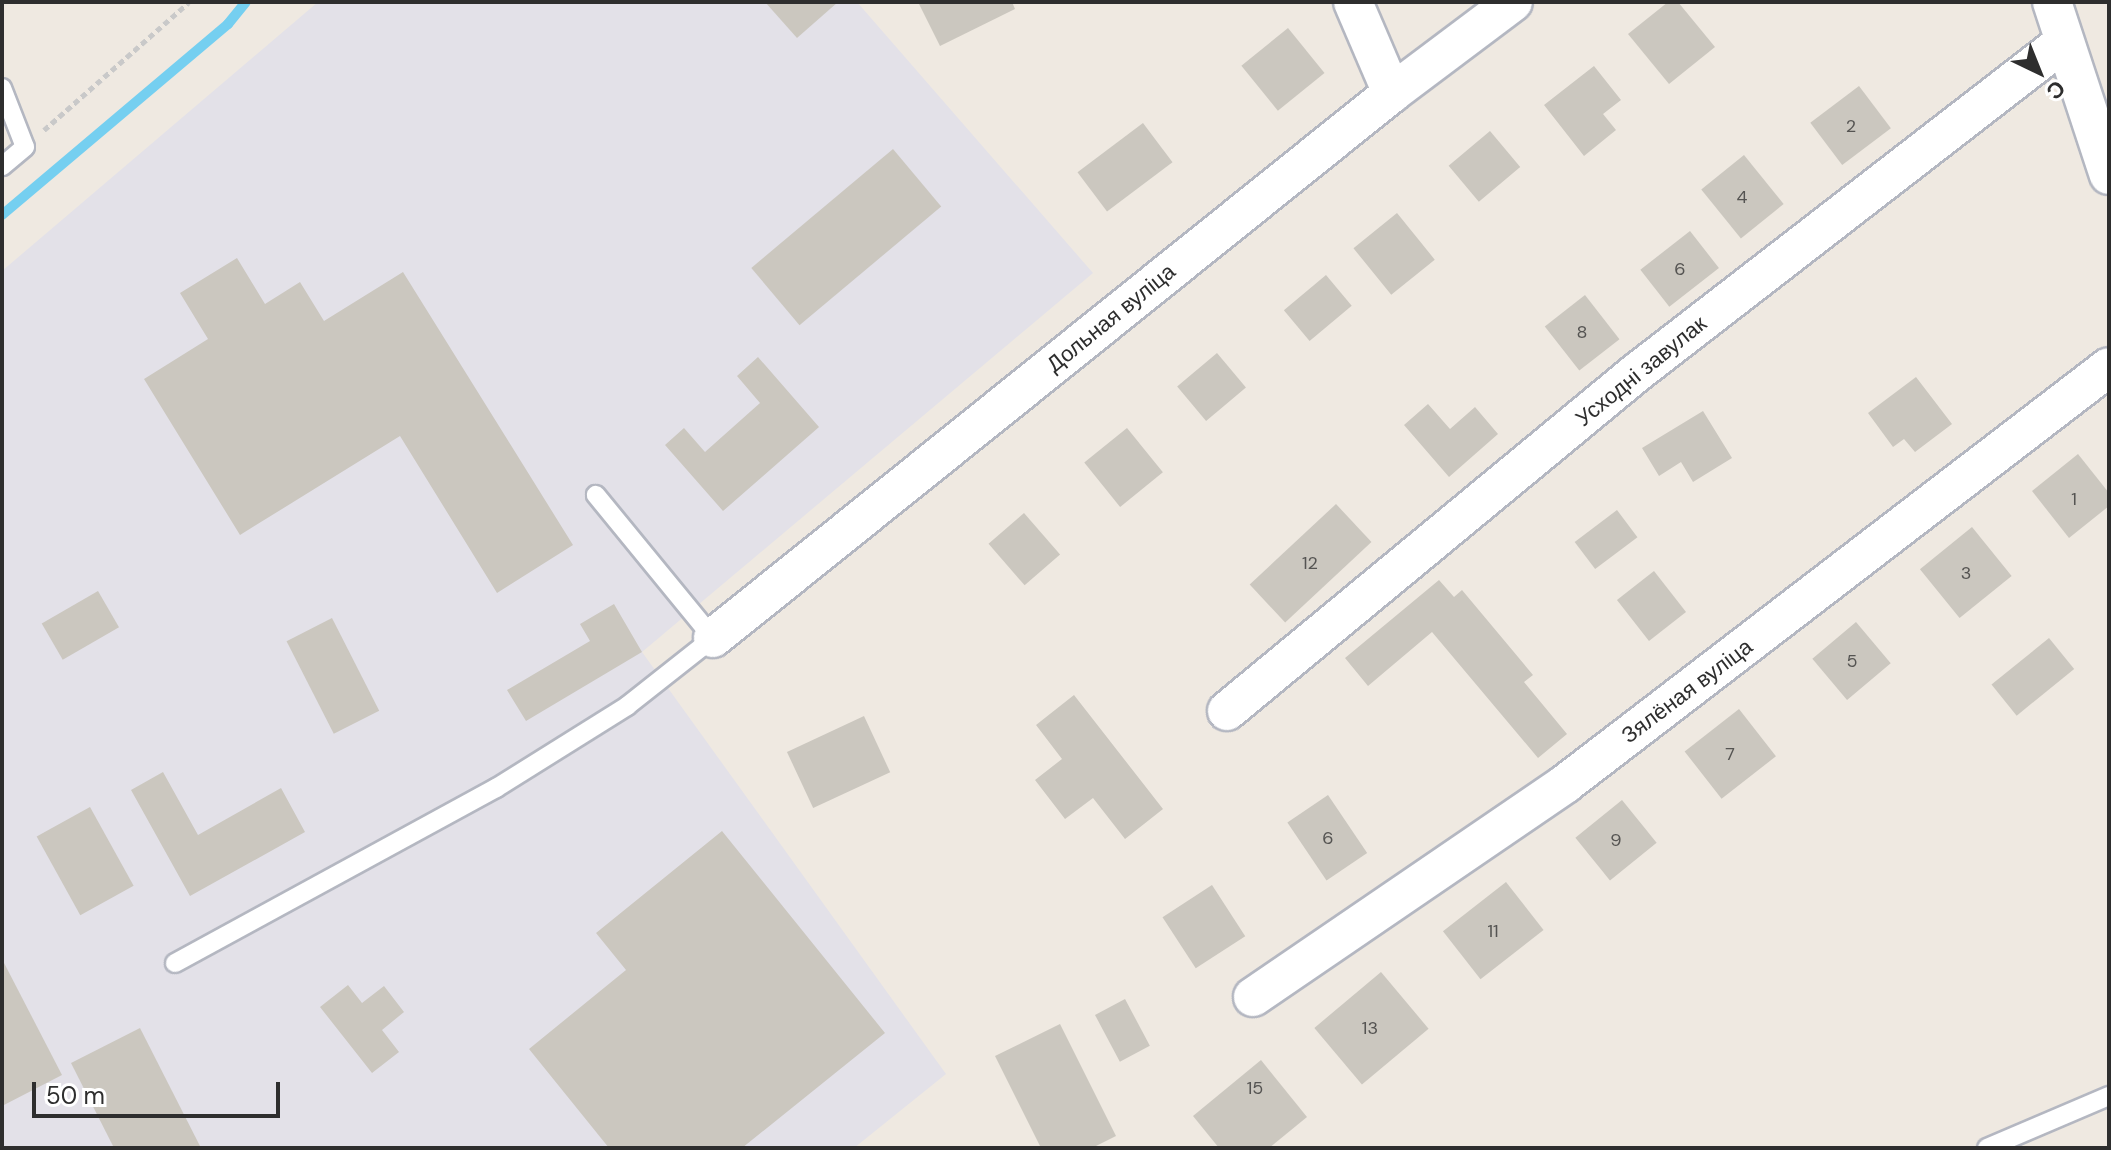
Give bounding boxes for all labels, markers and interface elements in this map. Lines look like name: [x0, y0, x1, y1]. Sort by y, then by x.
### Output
north arrow: [1999, 32, 2079, 112]
text: С: [2040, 74, 2071, 106]
house number: 2: [1846, 115, 1856, 137]
house number: 4: [1737, 186, 1747, 208]
street label: Дольная вуліца: [1041, 258, 1181, 378]
house number: 6: [1674, 258, 1686, 280]
street label: Усходні завулак: [1570, 310, 1712, 432]
house number: 8: [1577, 321, 1587, 343]
house number: 1: [2071, 488, 2077, 510]
house number: 12: [1302, 552, 1318, 574]
house number: 3: [1961, 562, 1971, 584]
street label: Зялёная вуліца: [1616, 633, 1758, 749]
house number: 5: [1847, 650, 1857, 672]
house number: 7: [1725, 743, 1735, 765]
house number: 6: [1322, 827, 1334, 849]
house number: 9: [1610, 829, 1622, 851]
house number: 11: [1487, 920, 1499, 942]
house number: 13: [1362, 1017, 1378, 1039]
scale bar: [36, 1066, 284, 1116]
house number: 15: [1247, 1077, 1263, 1099]
text: 50 m: [46, 1080, 105, 1111]

